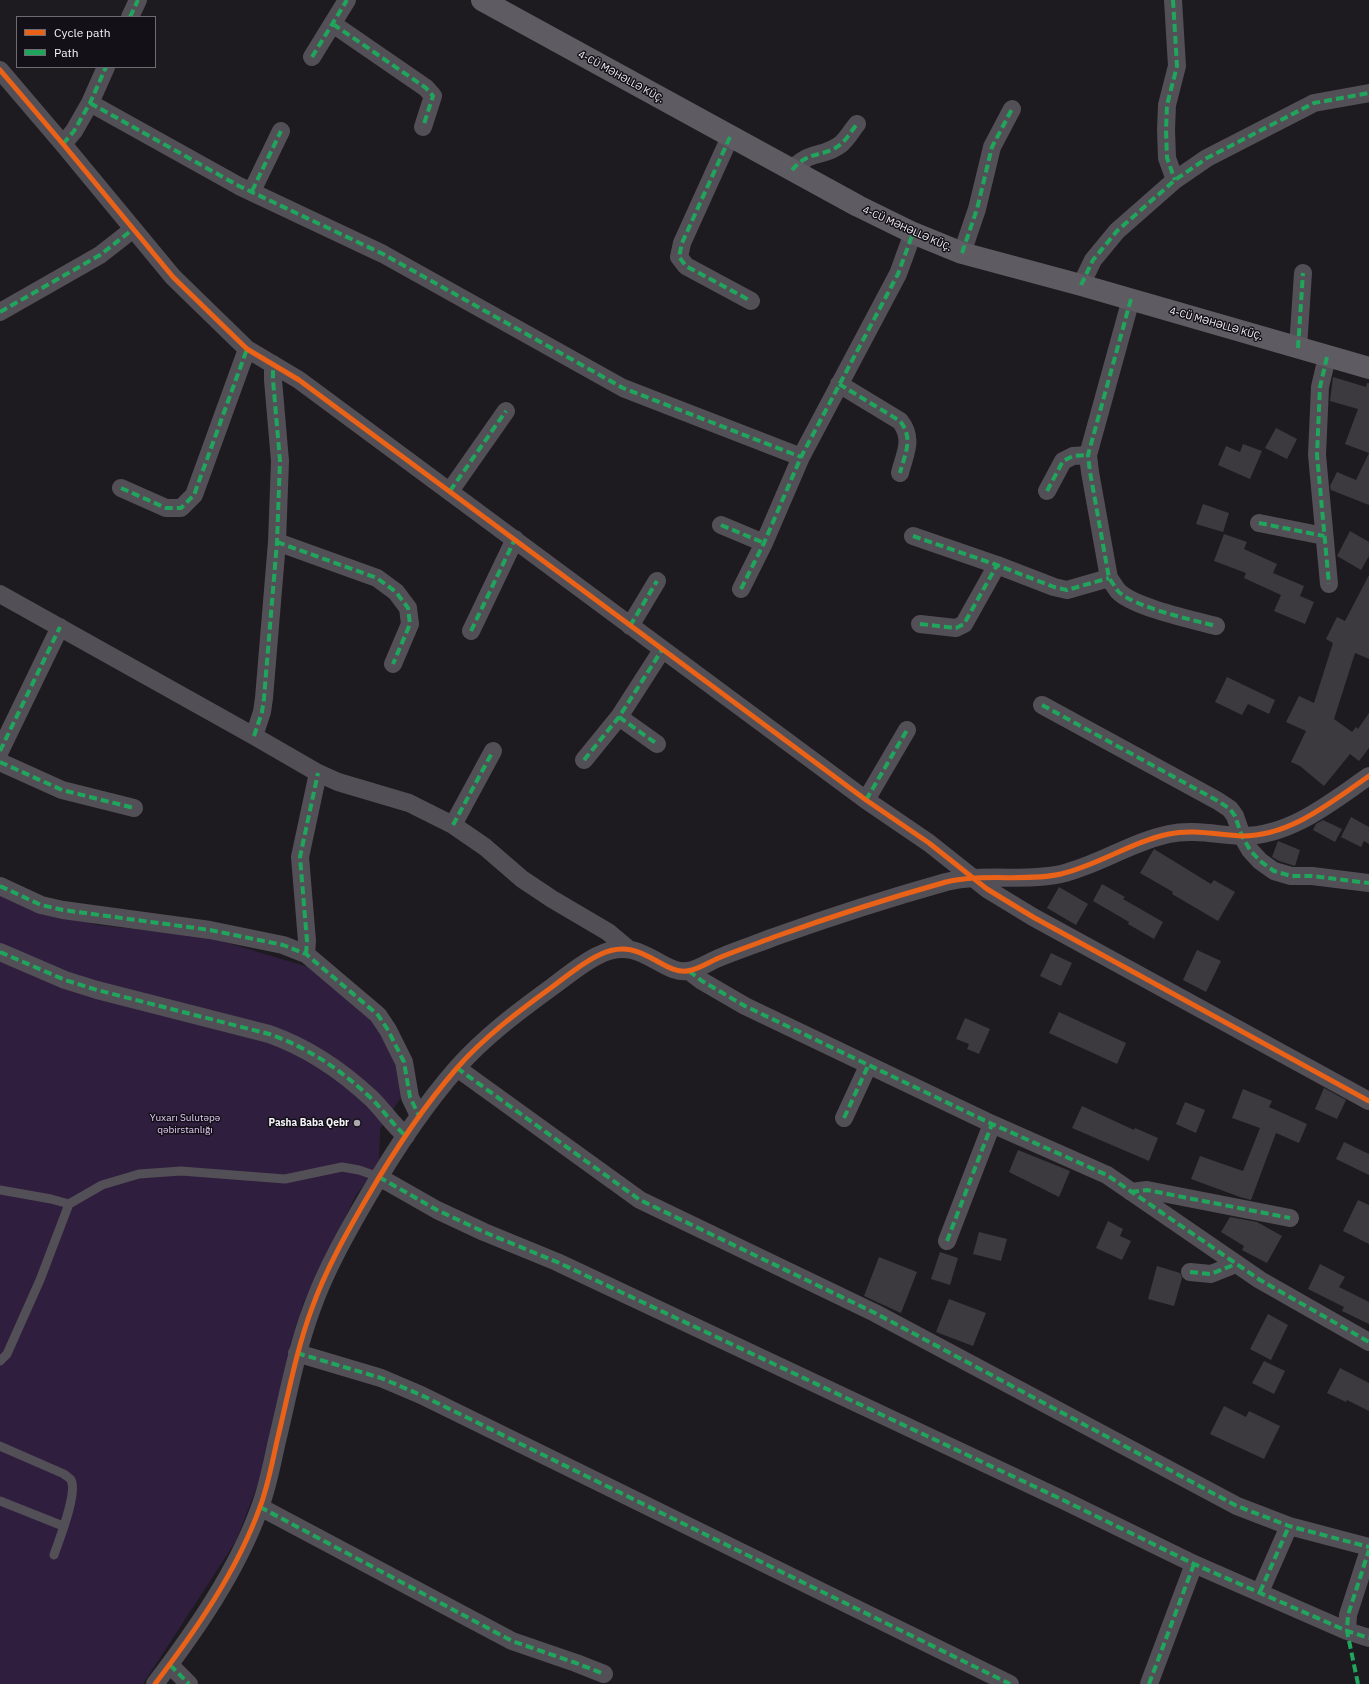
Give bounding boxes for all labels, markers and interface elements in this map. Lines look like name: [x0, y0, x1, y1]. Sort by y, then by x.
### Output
legend: [16, 16, 156, 68]
text: Cycle path: [54, 25, 111, 40]
text: Path: [54, 45, 79, 60]
street label: 4-CÜ MƏHƏLLƏ KÜÇ.: [576, 48, 666, 106]
street label: 4-CÜ MƏHƏLLƏ KÜÇ.: [861, 204, 953, 254]
street label: 4-CÜ MƏHƏLLƏ KÜÇ.: [1168, 305, 1264, 343]
park label: Yuxarı Sulutəpə qəbirstanlığı: [150, 1112, 220, 1136]
place label: Pasha Baba Qebr: [268, 1117, 349, 1129]
marker: Pasha Baba Qebr: [352, 1118, 362, 1128]

